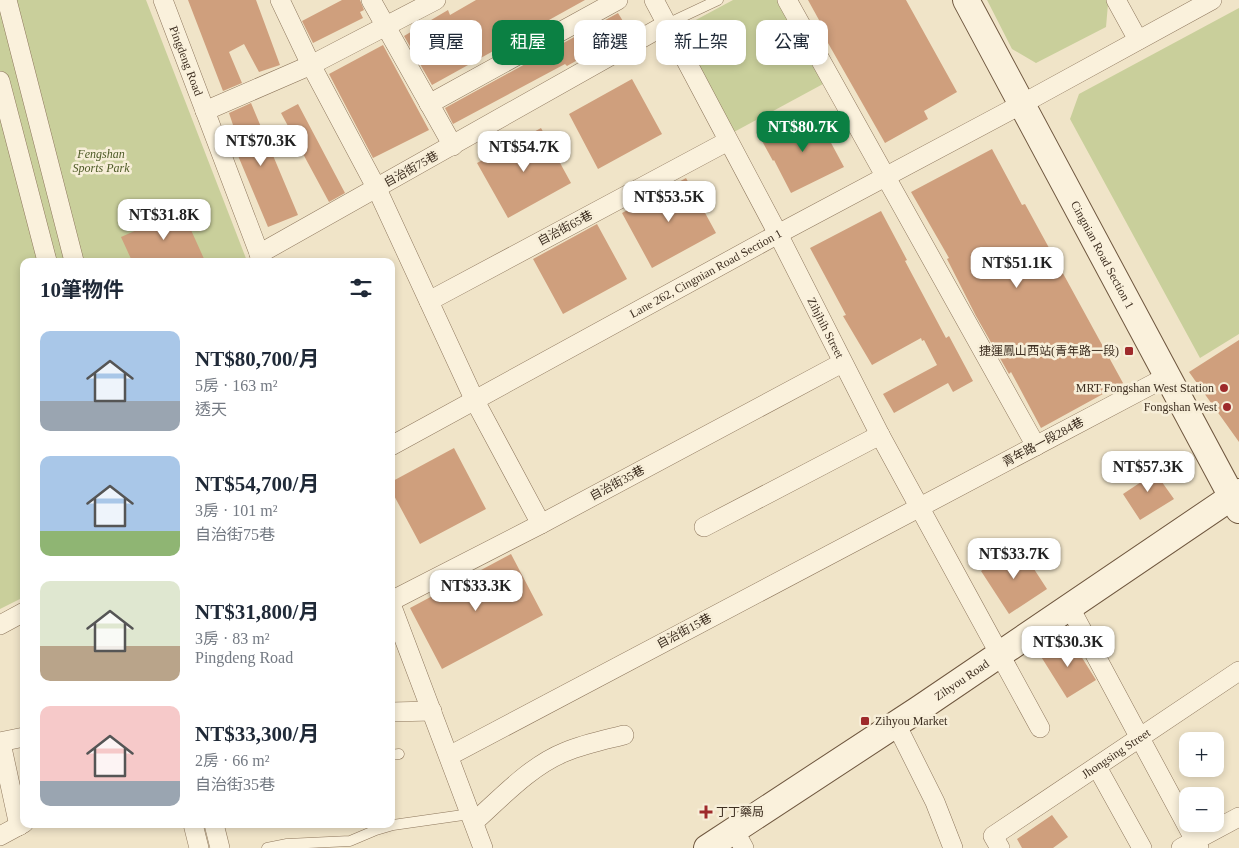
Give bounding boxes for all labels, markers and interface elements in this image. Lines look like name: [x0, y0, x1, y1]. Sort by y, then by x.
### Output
chip: 買屋: [410, 20, 482, 65]
chip: 租屋: [492, 20, 564, 65]
chip: 篩選: [574, 20, 646, 65]
chip: 新上架: [656, 20, 746, 65]
chip: 公寓: [756, 20, 828, 65]
street label: Pingdeng Road: [166, 24, 206, 98]
pin: NT$80.7K: [751, 110, 855, 153]
text: NT$80.7K: [768, 118, 838, 135]
pin: NT$70.3K: [209, 124, 313, 167]
pin: NT$54.7K: [472, 130, 576, 173]
text: NT$70.3K: [226, 132, 296, 149]
text: NT$54.7K: [489, 138, 559, 155]
park label: Fengshan Sports Park: [73, 147, 130, 175]
street label: 自治街75巷: [381, 148, 441, 190]
pin: NT$53.5K: [617, 180, 721, 223]
text: NT$53.5K: [634, 188, 704, 205]
pin: NT$31.8K: [112, 198, 216, 241]
street label: Cingnian Road Section 1: [1068, 198, 1137, 311]
text: NT$31.8K: [129, 206, 199, 223]
street label: 自治街65巷: [535, 208, 595, 248]
street label: Lane 262, Cingnian Road Section 1: [627, 226, 784, 321]
pin: NT$51.1K: [965, 246, 1069, 289]
text: NT$51.1K: [982, 254, 1052, 271]
icon: filters: [347, 274, 375, 302]
text: 10筆物件: [40, 278, 124, 302]
street label: Zihjhih Street: [804, 295, 847, 361]
place label: 捷運鳳山西站(青年路一段): [979, 344, 1119, 358]
marker: 捷運鳳山西站(青年路一段): [1123, 345, 1135, 357]
text: NT$80,700/月: [195, 347, 319, 371]
icon: home: [80, 351, 140, 411]
text: 5房 · 163 m²: [195, 377, 278, 394]
place label: MRT Fongshan West Station: [1076, 381, 1214, 395]
marker: MRT Fongshan West Station: [1218, 382, 1230, 394]
place label: Fongshan West: [1144, 400, 1218, 414]
text: 透天: [195, 401, 227, 418]
marker: Fongshan West: [1221, 401, 1233, 413]
street label: 青年路一段284巷: [1000, 415, 1086, 469]
pin: NT$57.3K: [1096, 450, 1200, 493]
text: NT$57.3K: [1113, 458, 1183, 475]
street label: 自治街35巷: [587, 463, 647, 503]
text: NT$54,700/月: [195, 472, 319, 496]
icon: home: [80, 476, 140, 536]
text: 3房 · 101 m²: [195, 502, 278, 519]
text: 自治街75巷: [195, 526, 275, 543]
pin: NT$33.7K: [962, 538, 1066, 580]
text: NT$33.7K: [979, 545, 1049, 562]
pin: NT$33.3K: [424, 570, 528, 612]
text: NT$33.3K: [441, 577, 511, 594]
text: NT$31,800/月: [195, 600, 319, 624]
icon: home: [80, 601, 140, 661]
street label: 自治街15巷: [654, 611, 714, 651]
pin: NT$30.3K: [1016, 626, 1120, 668]
text: 3房 · 83 m²: [195, 630, 270, 647]
text: NT$30.3K: [1033, 633, 1103, 650]
text: Pingdeng Road: [195, 649, 293, 666]
street label: Zihyou Road: [932, 657, 992, 704]
place label: Zihyou Market: [875, 714, 948, 728]
marker: Zihyou Market: [859, 715, 871, 727]
text: NT$33,300/月: [195, 722, 319, 746]
street label: Jhongsing Street: [1079, 725, 1154, 782]
icon: home: [80, 726, 140, 786]
map controls: [1179, 732, 1224, 832]
button: +: [1179, 732, 1224, 777]
text: 2房 · 66 m²: [195, 752, 270, 769]
text: 自治街35巷: [195, 776, 275, 793]
button: −: [1179, 787, 1224, 832]
place label: 丁丁藥局: [716, 805, 764, 819]
marker: 丁丁藥局: [700, 806, 712, 818]

